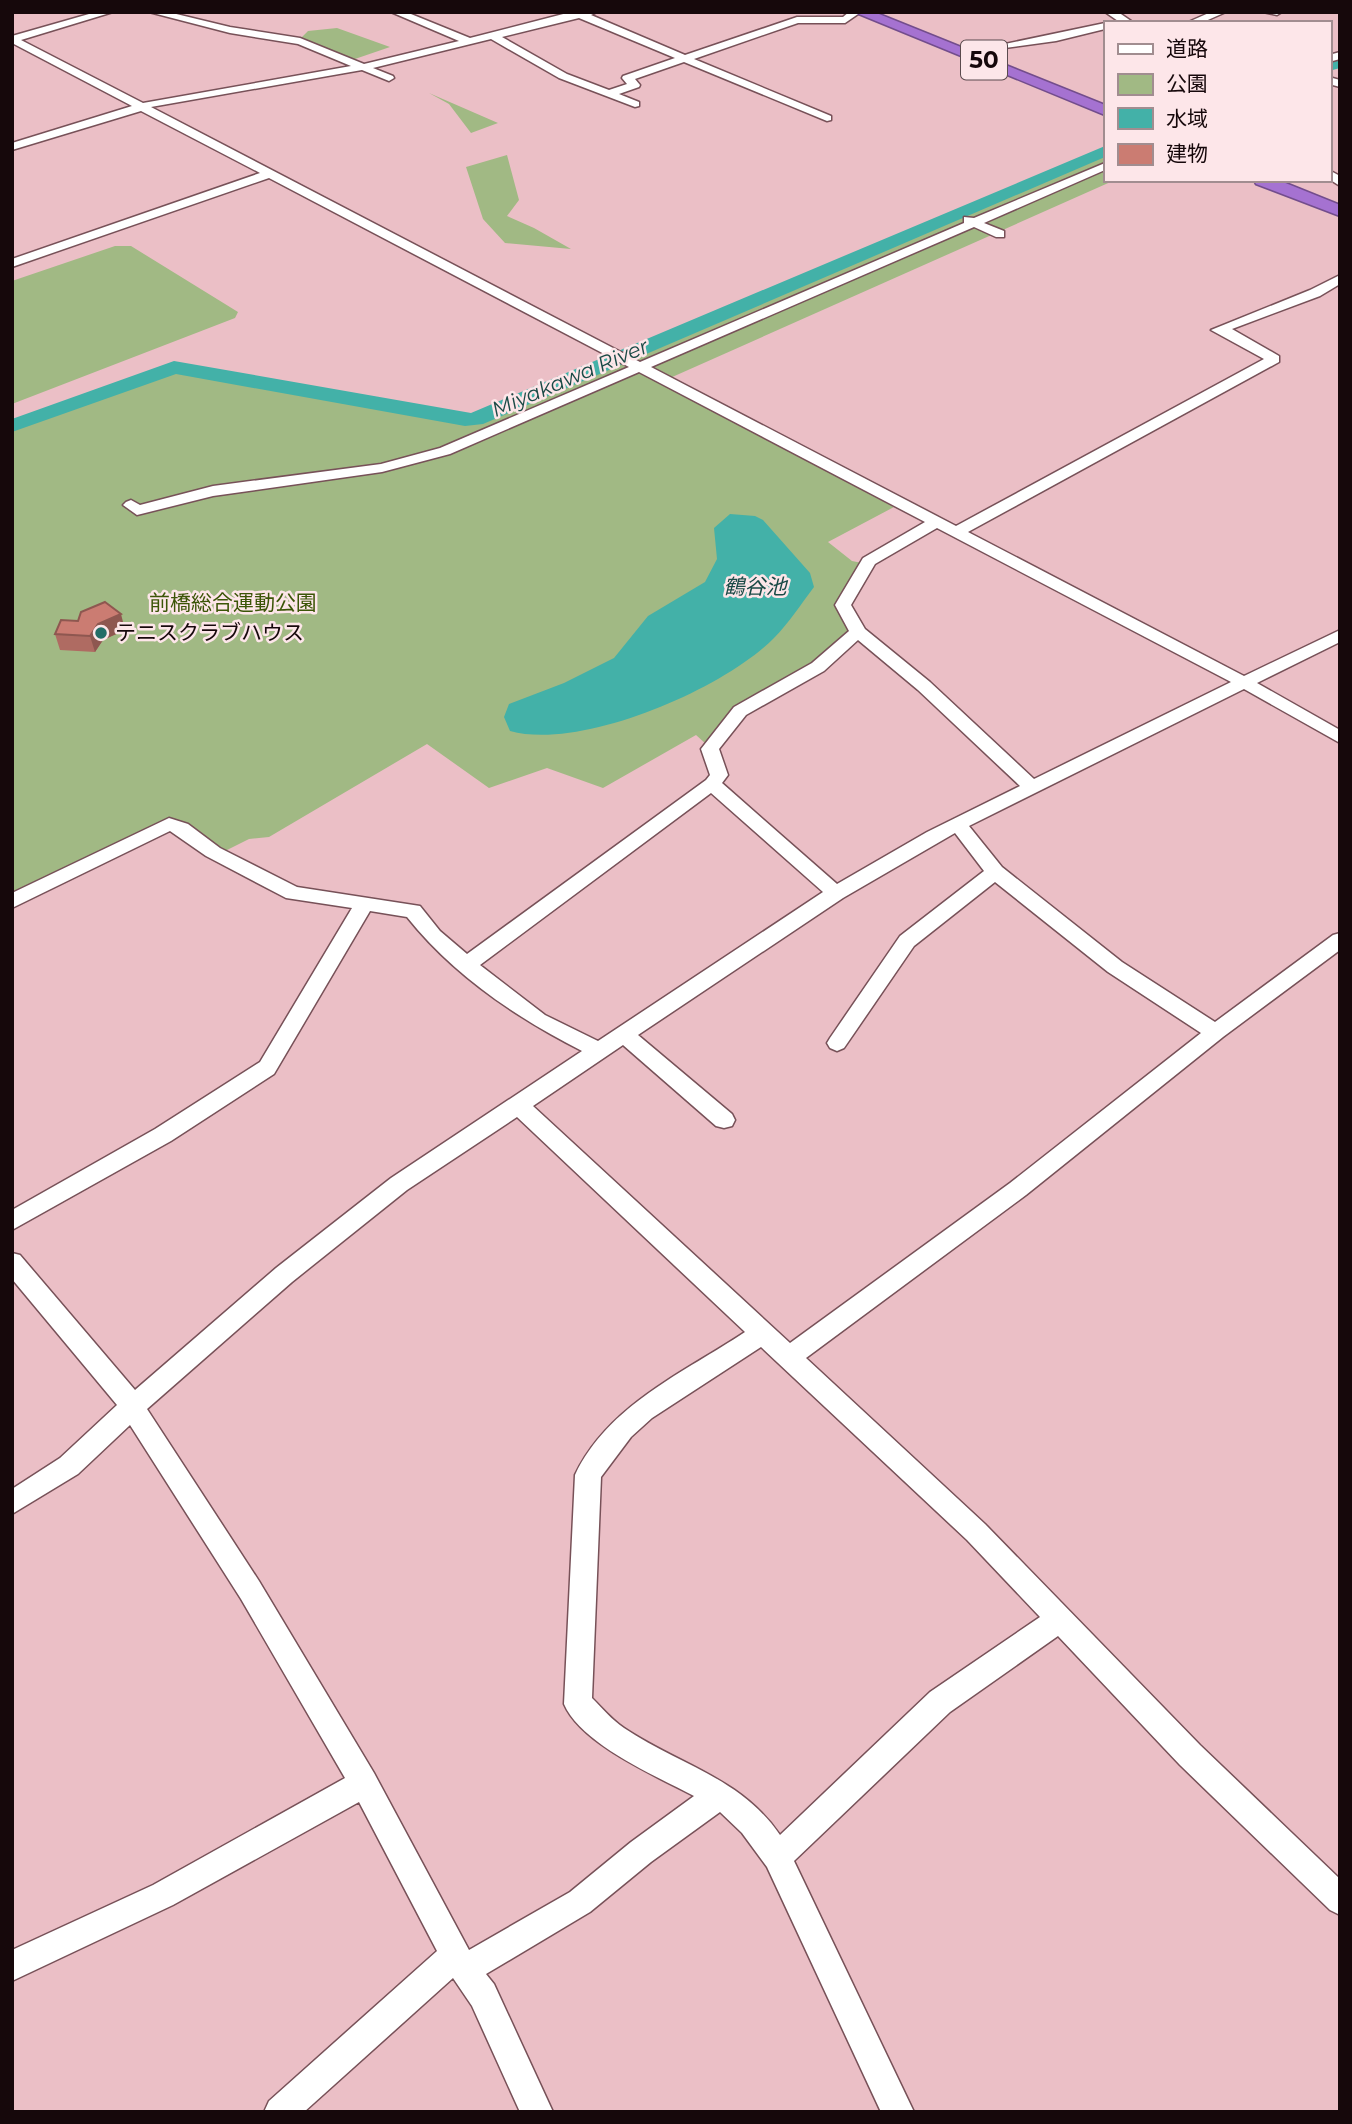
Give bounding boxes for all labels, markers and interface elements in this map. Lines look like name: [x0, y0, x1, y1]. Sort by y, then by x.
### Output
legend: [1104, 21, 1331, 182]
text: 道路: [1166, 36, 1208, 61]
road number: 50: [961, 40, 1007, 80]
text: 公園: [1166, 71, 1208, 96]
text: 水域: [1166, 106, 1208, 131]
text: 建物: [1166, 141, 1208, 166]
water label: Miyakawa River: [488, 333, 653, 422]
water label: 鶴谷池: [724, 574, 788, 599]
park label: 前橋総合運動公園: [149, 590, 317, 615]
place label: テニスクラブハウス: [115, 620, 304, 645]
marker: テニスクラブハウス: [93, 625, 109, 641]

